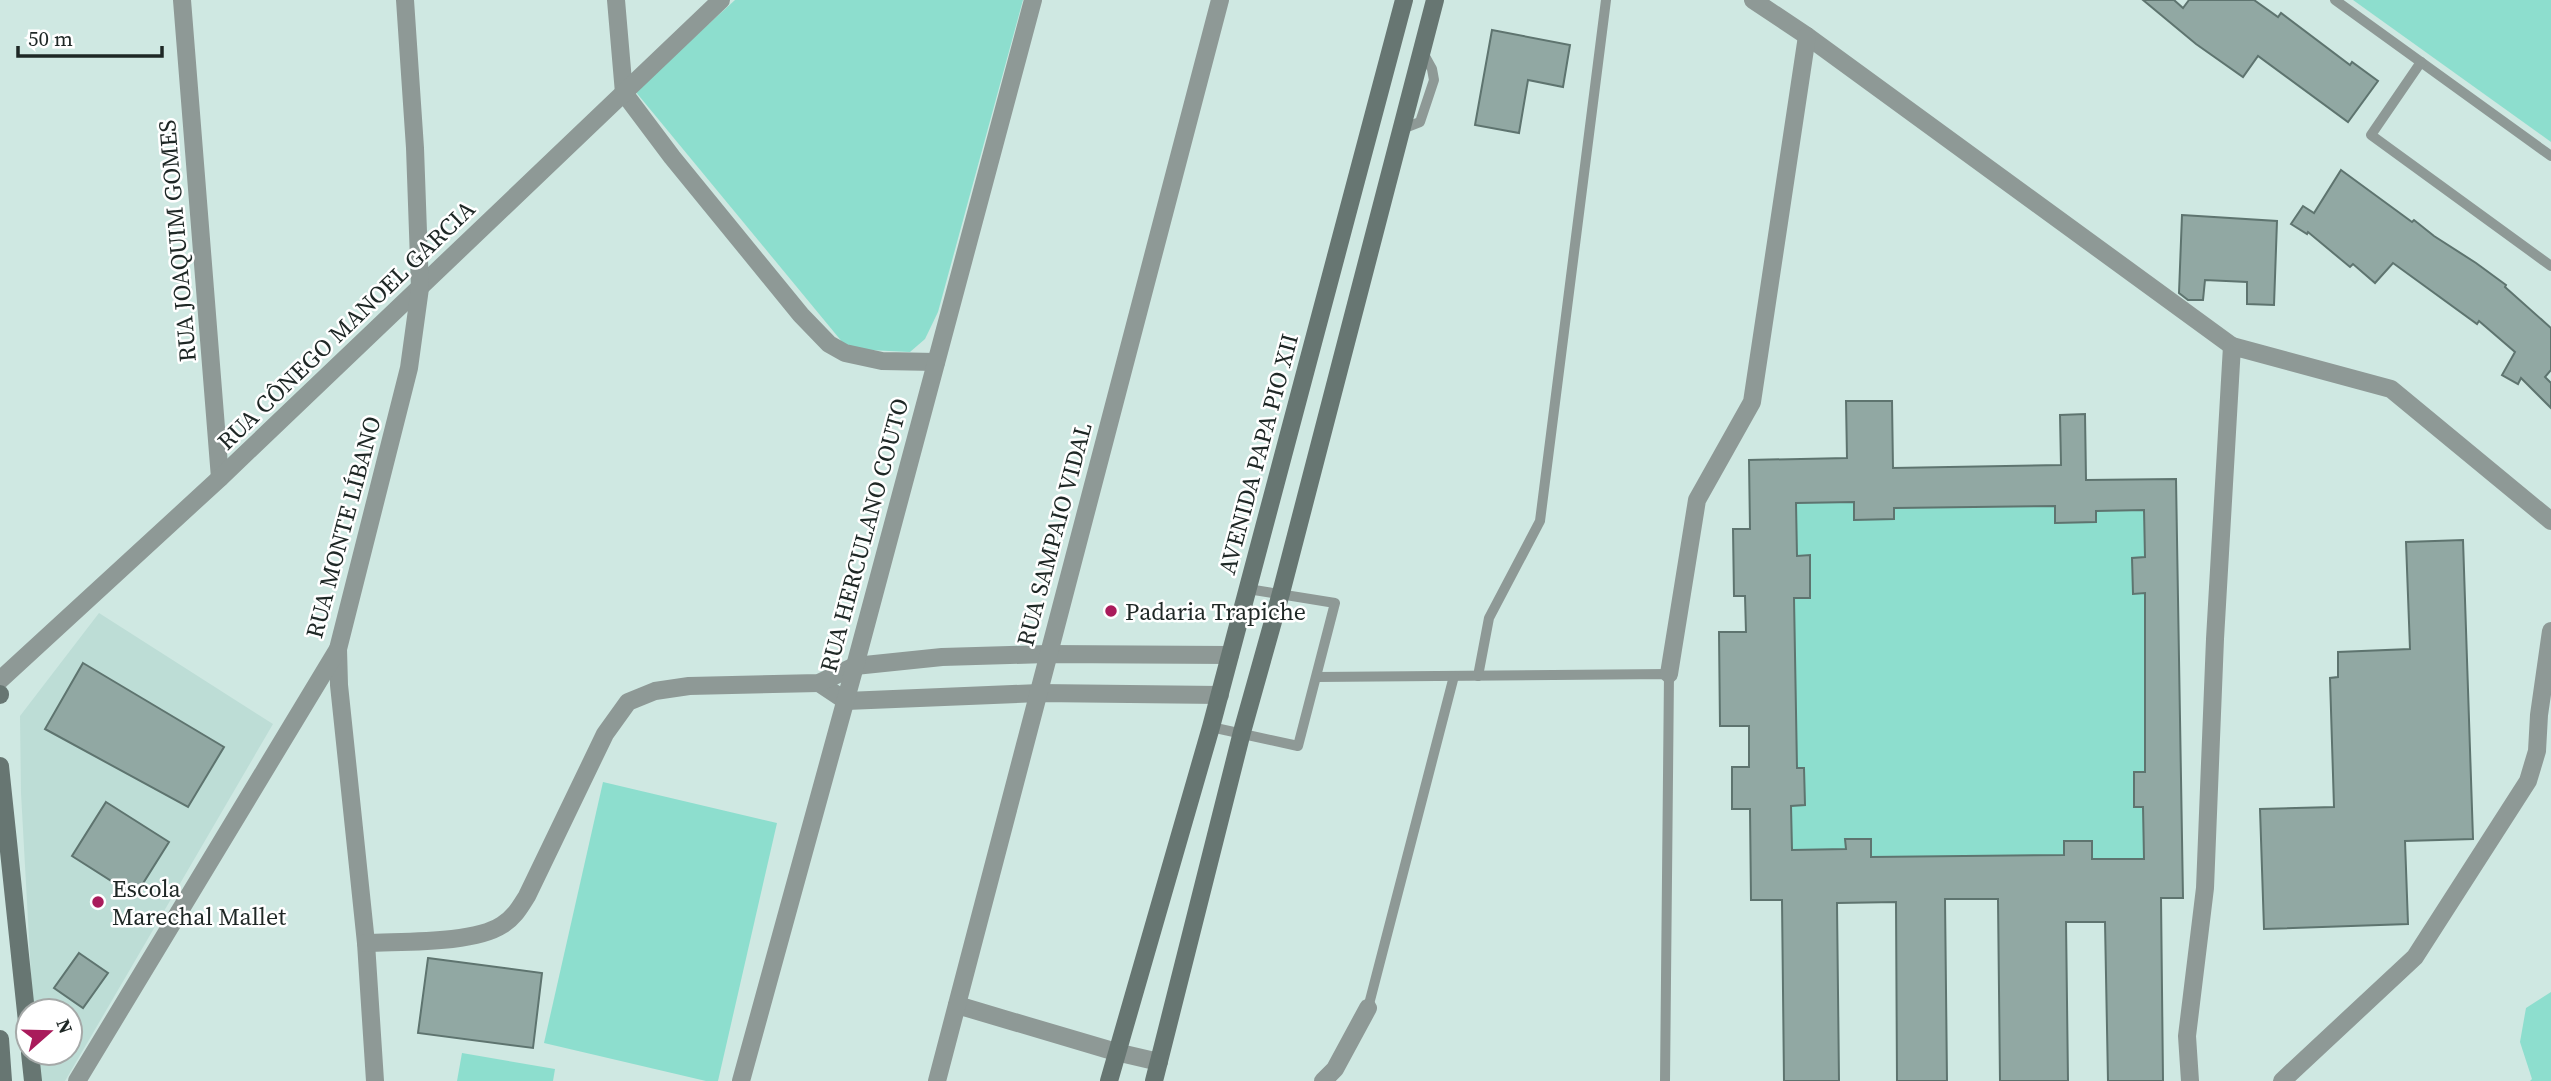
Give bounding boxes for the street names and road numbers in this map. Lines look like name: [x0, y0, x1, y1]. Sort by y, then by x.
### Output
street label: RUA JOAQUIM GOMES: [150, 119, 204, 363]
street label: RUA CÔNEGO MANOEL GARCIA: [210, 193, 482, 457]
street label: AVENIDA PAPA PIO XII: [1210, 330, 1306, 578]
street label: RUA HERCULANO COUTO: [812, 394, 916, 676]
street label: RUA MONTE LÍBANO: [297, 412, 389, 642]
street label: RUA SAMPAIO VIDAL: [1008, 419, 1100, 649]

